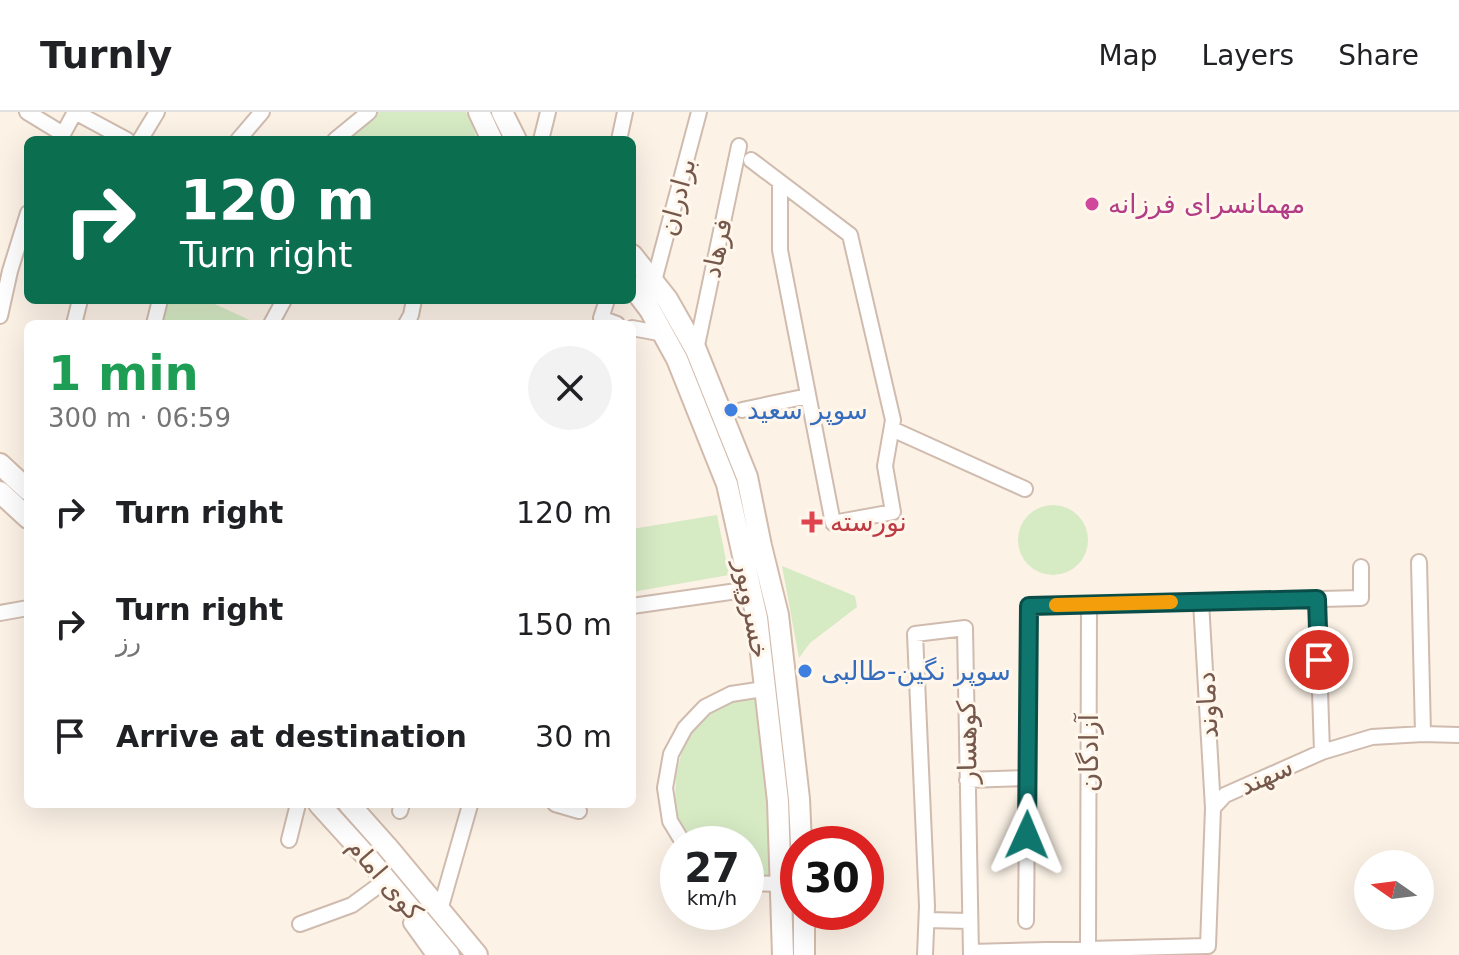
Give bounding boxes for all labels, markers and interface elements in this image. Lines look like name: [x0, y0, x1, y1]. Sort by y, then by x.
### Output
text: Turnly: [40, 33, 172, 77]
text: Map: [1098, 39, 1158, 72]
text: Layers: [1202, 39, 1294, 72]
text: Share: [1338, 39, 1419, 72]
street label: برادران: [652, 155, 703, 239]
text: 120 m: [180, 167, 375, 232]
icon: right: [48, 168, 152, 272]
place label: مهمانسرای فرزانه: [1108, 189, 1305, 220]
marker: مهمانسرای فرزانه: [1083, 195, 1101, 213]
street label: فرهاد: [696, 216, 739, 281]
text: Turn right: [180, 234, 352, 275]
text: 1 min: [48, 345, 199, 401]
button: close: [528, 346, 612, 430]
place label: سوپر سعید: [747, 395, 868, 426]
marker: سوپر سعید: [722, 401, 740, 419]
text: 300 m · 06:59: [48, 403, 231, 433]
icon: right: [48, 490, 92, 534]
text: Turn right: [116, 495, 283, 530]
text: 120 m: [516, 495, 612, 530]
place label: نورسته: [830, 507, 907, 538]
marker: نورسته: [801, 511, 823, 533]
street label: خسروپور: [727, 555, 775, 661]
text: Turn right: [116, 592, 283, 627]
icon: right: [48, 602, 92, 646]
text: 150 m: [516, 607, 612, 642]
pin: [1285, 626, 1353, 694]
text: رز: [116, 627, 141, 657]
icon: arrive: [1297, 638, 1341, 682]
place label: سوپر نگین-طالبی: [821, 656, 1011, 687]
marker: سوپر نگین-طالبی: [796, 662, 814, 680]
street label: دماوند: [1190, 671, 1225, 739]
street label: کوهسار: [951, 700, 984, 786]
street label: آزادگان: [1073, 712, 1104, 792]
icon: arrive: [48, 714, 92, 758]
text: Arrive at destination: [116, 719, 467, 754]
text: 30 m: [535, 719, 612, 754]
street label: سهند: [1235, 751, 1298, 802]
position arrow: [985, 793, 1069, 877]
speed limit sign: 30: [780, 826, 884, 930]
street label: کوی امام: [340, 832, 429, 928]
text: 27: [684, 845, 740, 891]
north arrow: [1354, 850, 1434, 930]
map controls: [1354, 850, 1434, 930]
text: km/h: [687, 886, 737, 910]

